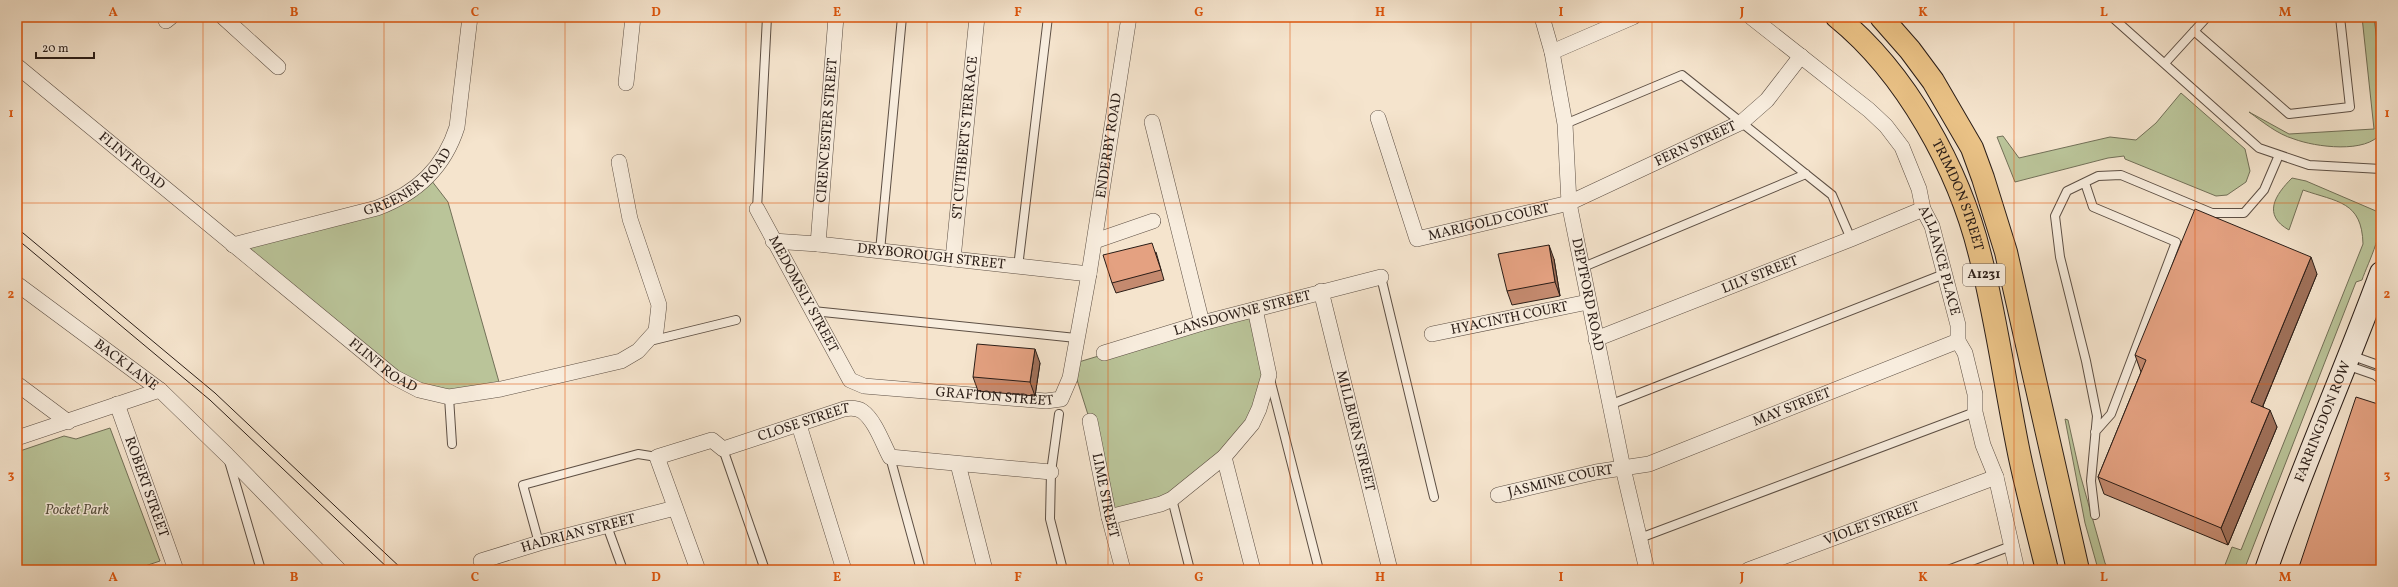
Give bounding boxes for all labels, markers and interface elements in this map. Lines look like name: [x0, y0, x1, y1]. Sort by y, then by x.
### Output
text: A: [108, 4, 118, 22]
text: B: [290, 4, 299, 22]
text: C: [471, 4, 479, 22]
text: D: [651, 4, 661, 22]
text: E: [833, 4, 841, 22]
text: F: [1014, 4, 1022, 22]
text: G: [1194, 4, 1204, 22]
text: H: [1375, 4, 1385, 22]
text: I: [1559, 4, 1564, 22]
text: J: [1739, 4, 1745, 22]
text: K: [1918, 4, 1928, 22]
text: L: [2100, 4, 2108, 22]
text: M: [2279, 4, 2292, 22]
scale bar: [36, 34, 94, 60]
text: 20 m: [42, 41, 69, 57]
street label: ST CUTHBERT'S TERRACE: [947, 55, 983, 220]
street label: CIRENCESTER STREET: [812, 57, 842, 204]
street label: ENDERBY ROAD: [1091, 92, 1127, 200]
text: 1: [8, 105, 14, 123]
text: 1: [2384, 105, 2390, 123]
street label: FERN STREET: [1651, 116, 1740, 171]
street label: FLINT ROAD: [95, 128, 169, 194]
street label: TRIMDON STREET: [1927, 136, 1988, 253]
street label: GREENER ROAD: [362, 145, 456, 221]
street label: MARIGOLD COURT: [1426, 198, 1551, 246]
street label: ALLIANCE PLACE: [1913, 202, 1965, 318]
street label: MEDOMSLY STREET: [764, 232, 843, 356]
street label: DEPTFORD ROAD: [1567, 236, 1608, 353]
street label: DRYBOROUGH STREET: [856, 239, 1006, 274]
street label: LILY STREET: [1719, 251, 1801, 298]
road number: A1231: [1963, 264, 2005, 286]
text: 2: [8, 286, 15, 304]
street label: LANSDOWNE STREET: [1171, 286, 1313, 341]
text: 2: [2384, 286, 2391, 304]
street label: HYACINTH COURT: [1449, 297, 1570, 339]
street label: FLINT ROAD: [344, 334, 420, 397]
street label: BACK LANE: [90, 335, 162, 395]
street label: FARRINGDON ROW: [2290, 358, 2356, 485]
street label: MILLBURN STREET: [1331, 368, 1380, 493]
street label: GRAFTON STREET: [935, 382, 1055, 410]
street label: MAY STREET: [1750, 383, 1834, 431]
street label: CLOSE STREET: [755, 399, 851, 446]
street label: ROBERT STREET: [120, 434, 173, 540]
street label: LIME STREET: [1087, 451, 1124, 540]
street label: JASMINE COURT: [1506, 460, 1614, 502]
text: 3: [8, 467, 15, 485]
text: 3: [2384, 467, 2391, 485]
street label: VIOLET STREET: [1821, 497, 1922, 550]
park label: Pocket Park: [45, 501, 110, 520]
street label: HADRIAN STREET: [518, 509, 637, 558]
text: A: [108, 569, 118, 587]
text: B: [290, 569, 299, 587]
text: C: [471, 569, 479, 587]
text: D: [651, 569, 661, 587]
text: E: [833, 569, 841, 587]
text: F: [1014, 569, 1022, 587]
text: G: [1194, 569, 1204, 587]
text: H: [1375, 569, 1385, 587]
text: I: [1559, 569, 1564, 587]
text: J: [1739, 569, 1745, 587]
text: K: [1918, 569, 1928, 587]
text: L: [2100, 569, 2108, 587]
text: M: [2279, 569, 2292, 587]

